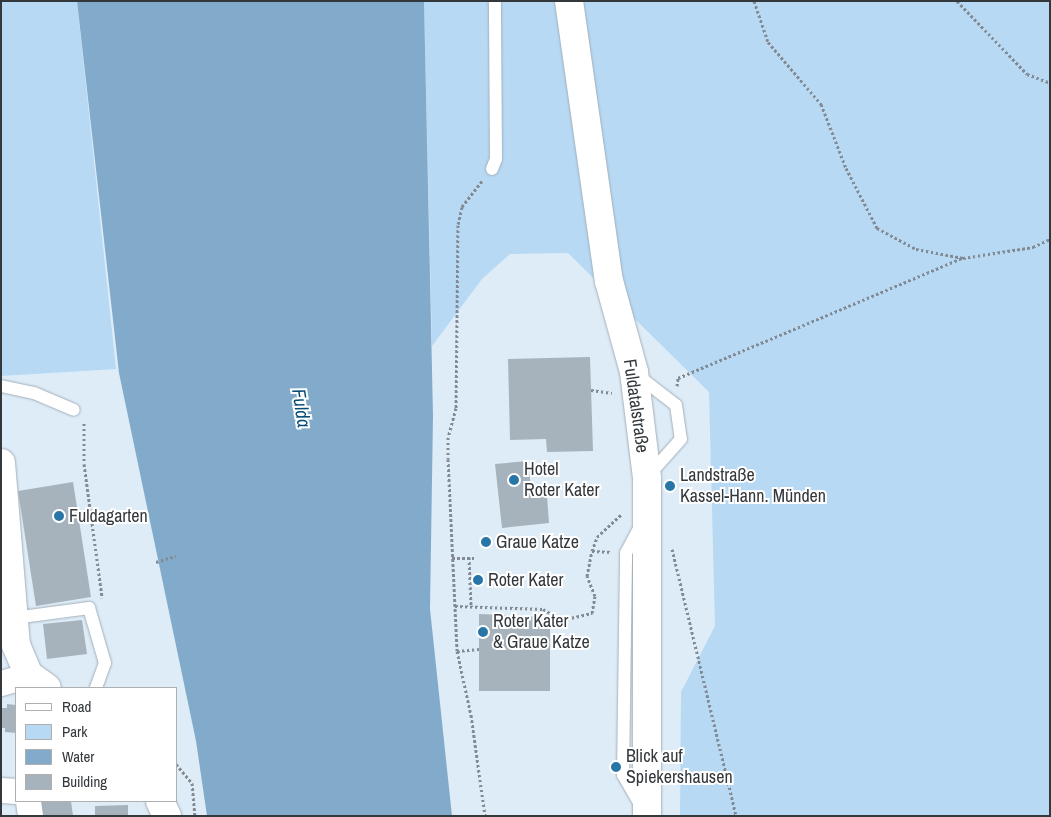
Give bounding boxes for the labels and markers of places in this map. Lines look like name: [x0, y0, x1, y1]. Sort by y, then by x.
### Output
place label: Hotel Roter Kater: [524, 459, 599, 502]
place label: Landstraße Kassel-Hann. Münden: [680, 465, 826, 508]
marker: Hotel Roter Kater: [508, 474, 520, 486]
marker: Landstraße Kassel-Hann. Münden: [664, 480, 676, 492]
place label: Fuldagarten: [69, 505, 148, 527]
marker: Fuldagarten: [53, 510, 65, 522]
place label: Graue Katze: [496, 531, 579, 553]
marker: Graue Katze: [480, 536, 492, 548]
place label: Roter Kater: [488, 569, 563, 591]
marker: Roter Kater: [472, 574, 484, 586]
place label: Roter Kater & Graue Katze: [493, 611, 590, 654]
marker: Roter Kater & Graue Katze: [477, 626, 489, 638]
place label: Blick auf Spiekershausen: [626, 746, 733, 789]
marker: Blick auf Spiekershausen: [610, 761, 622, 773]

